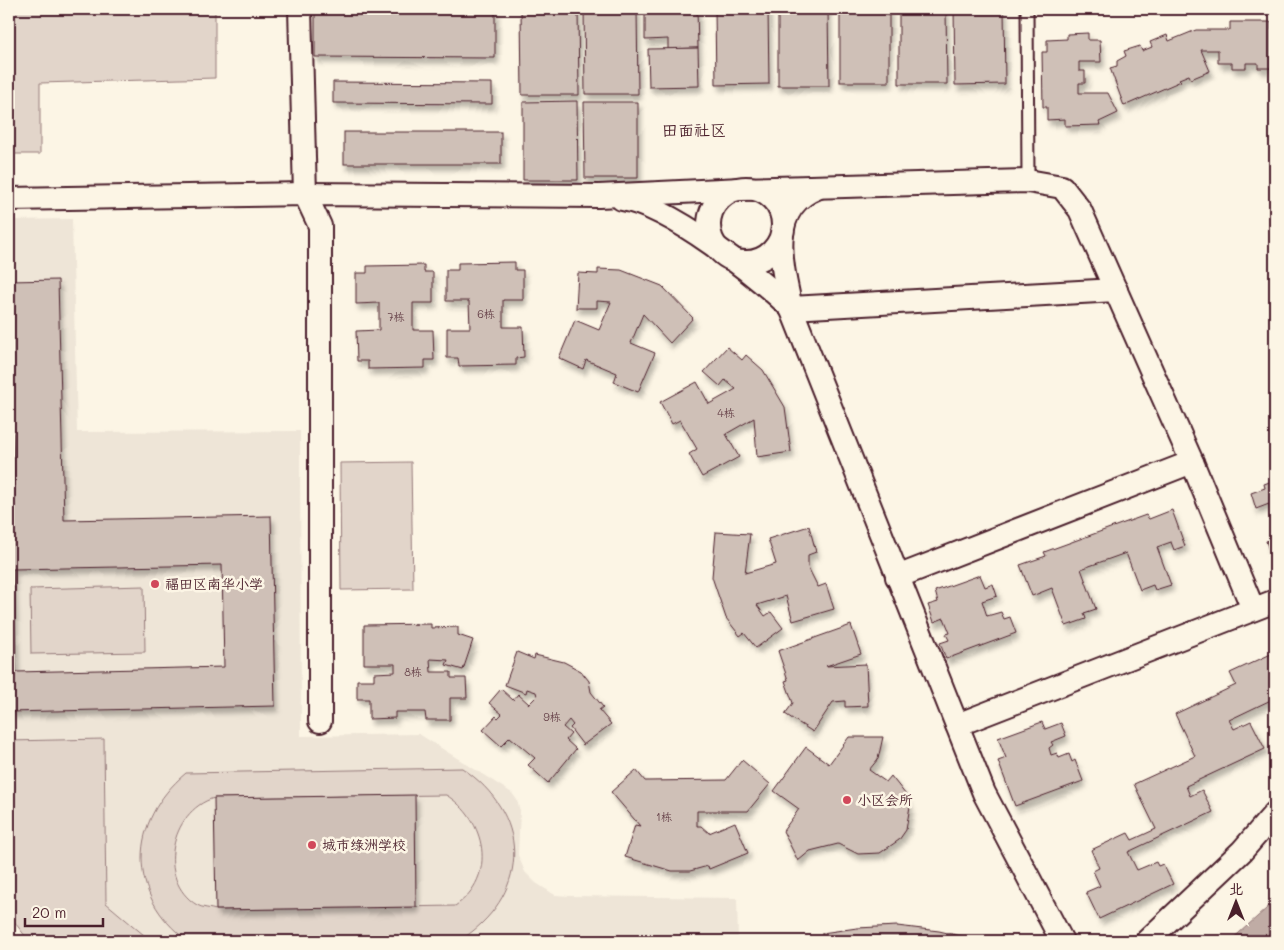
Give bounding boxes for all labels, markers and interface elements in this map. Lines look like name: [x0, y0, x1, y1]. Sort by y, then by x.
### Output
district label: 田面社区: [662, 119, 726, 140]
house number: 6栋: [477, 306, 495, 321]
house number: 7栋: [387, 309, 405, 324]
house number: 4栋: [717, 405, 735, 420]
place label: 福田区南华小学: [165, 574, 263, 593]
marker: 福田区南华小学: [149, 578, 161, 590]
house number: 8栋: [404, 664, 422, 679]
house number: 9栋: [543, 709, 561, 724]
place label: 小区会所: [857, 790, 913, 809]
marker: 小区会所: [841, 794, 853, 806]
house number: 1栋: [656, 809, 672, 824]
place label: 城市绿洲学校: [322, 835, 406, 854]
marker: 城市绿洲学校: [306, 839, 318, 851]
north arrow: [1212, 878, 1262, 928]
text: 北: [1229, 879, 1243, 898]
scale bar: [25, 895, 102, 927]
text: 20 m: [32, 902, 66, 922]

